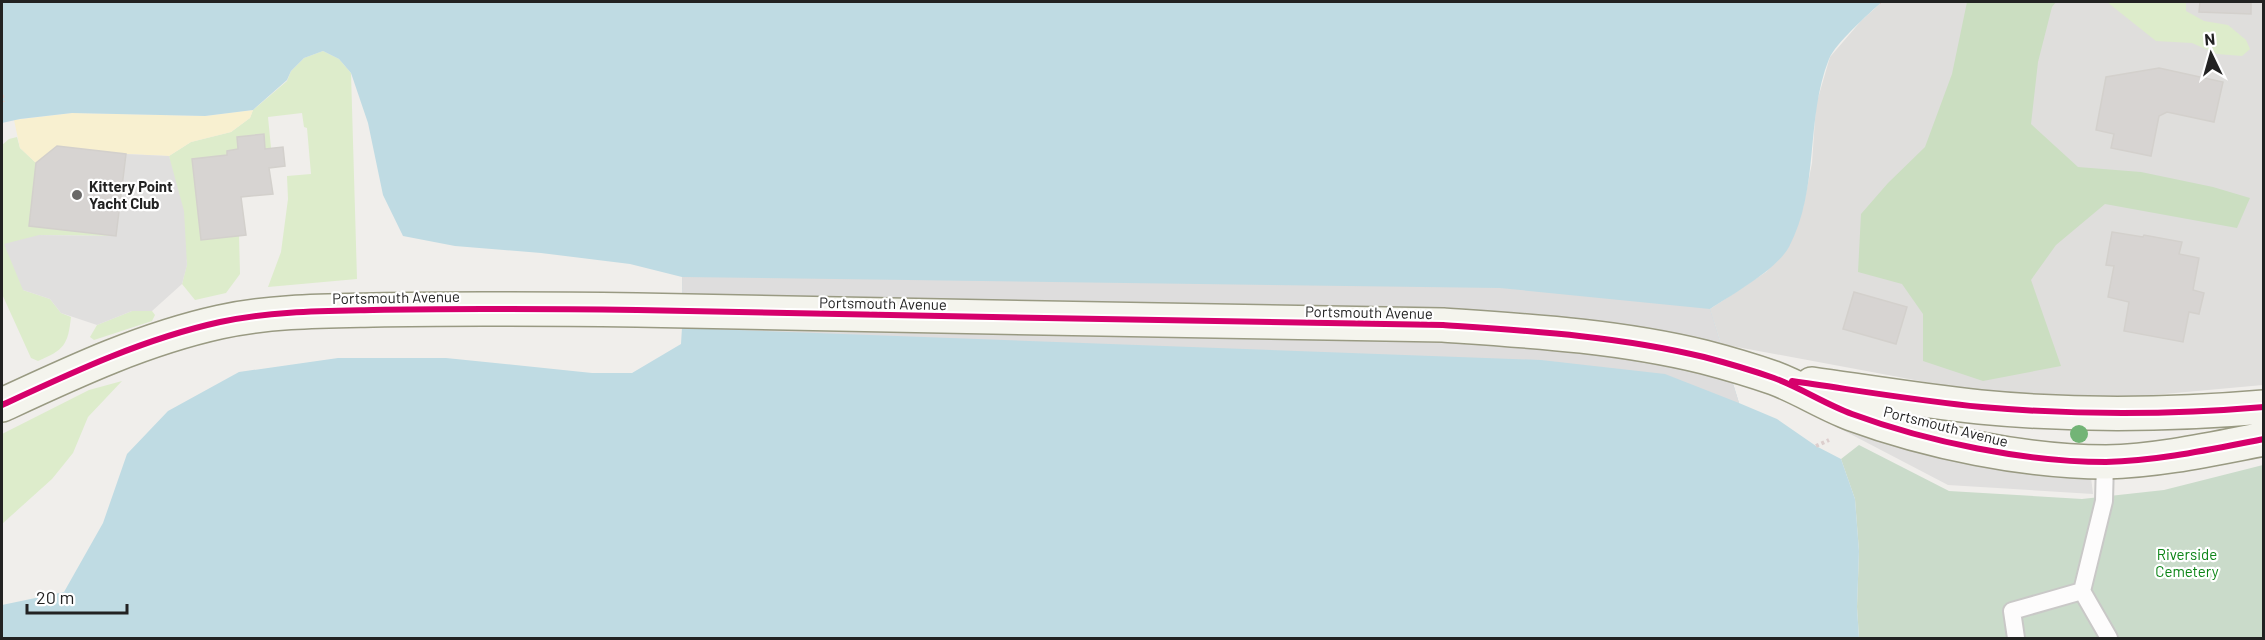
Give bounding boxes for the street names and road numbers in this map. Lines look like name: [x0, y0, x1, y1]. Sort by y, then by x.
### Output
street label: Portsmouth Avenue: [332, 287, 460, 307]
street label: Portsmouth Avenue: [819, 293, 947, 313]
street label: Portsmouth Avenue: [1305, 302, 1433, 322]
street label: Portsmouth Avenue: [1882, 402, 2010, 450]

